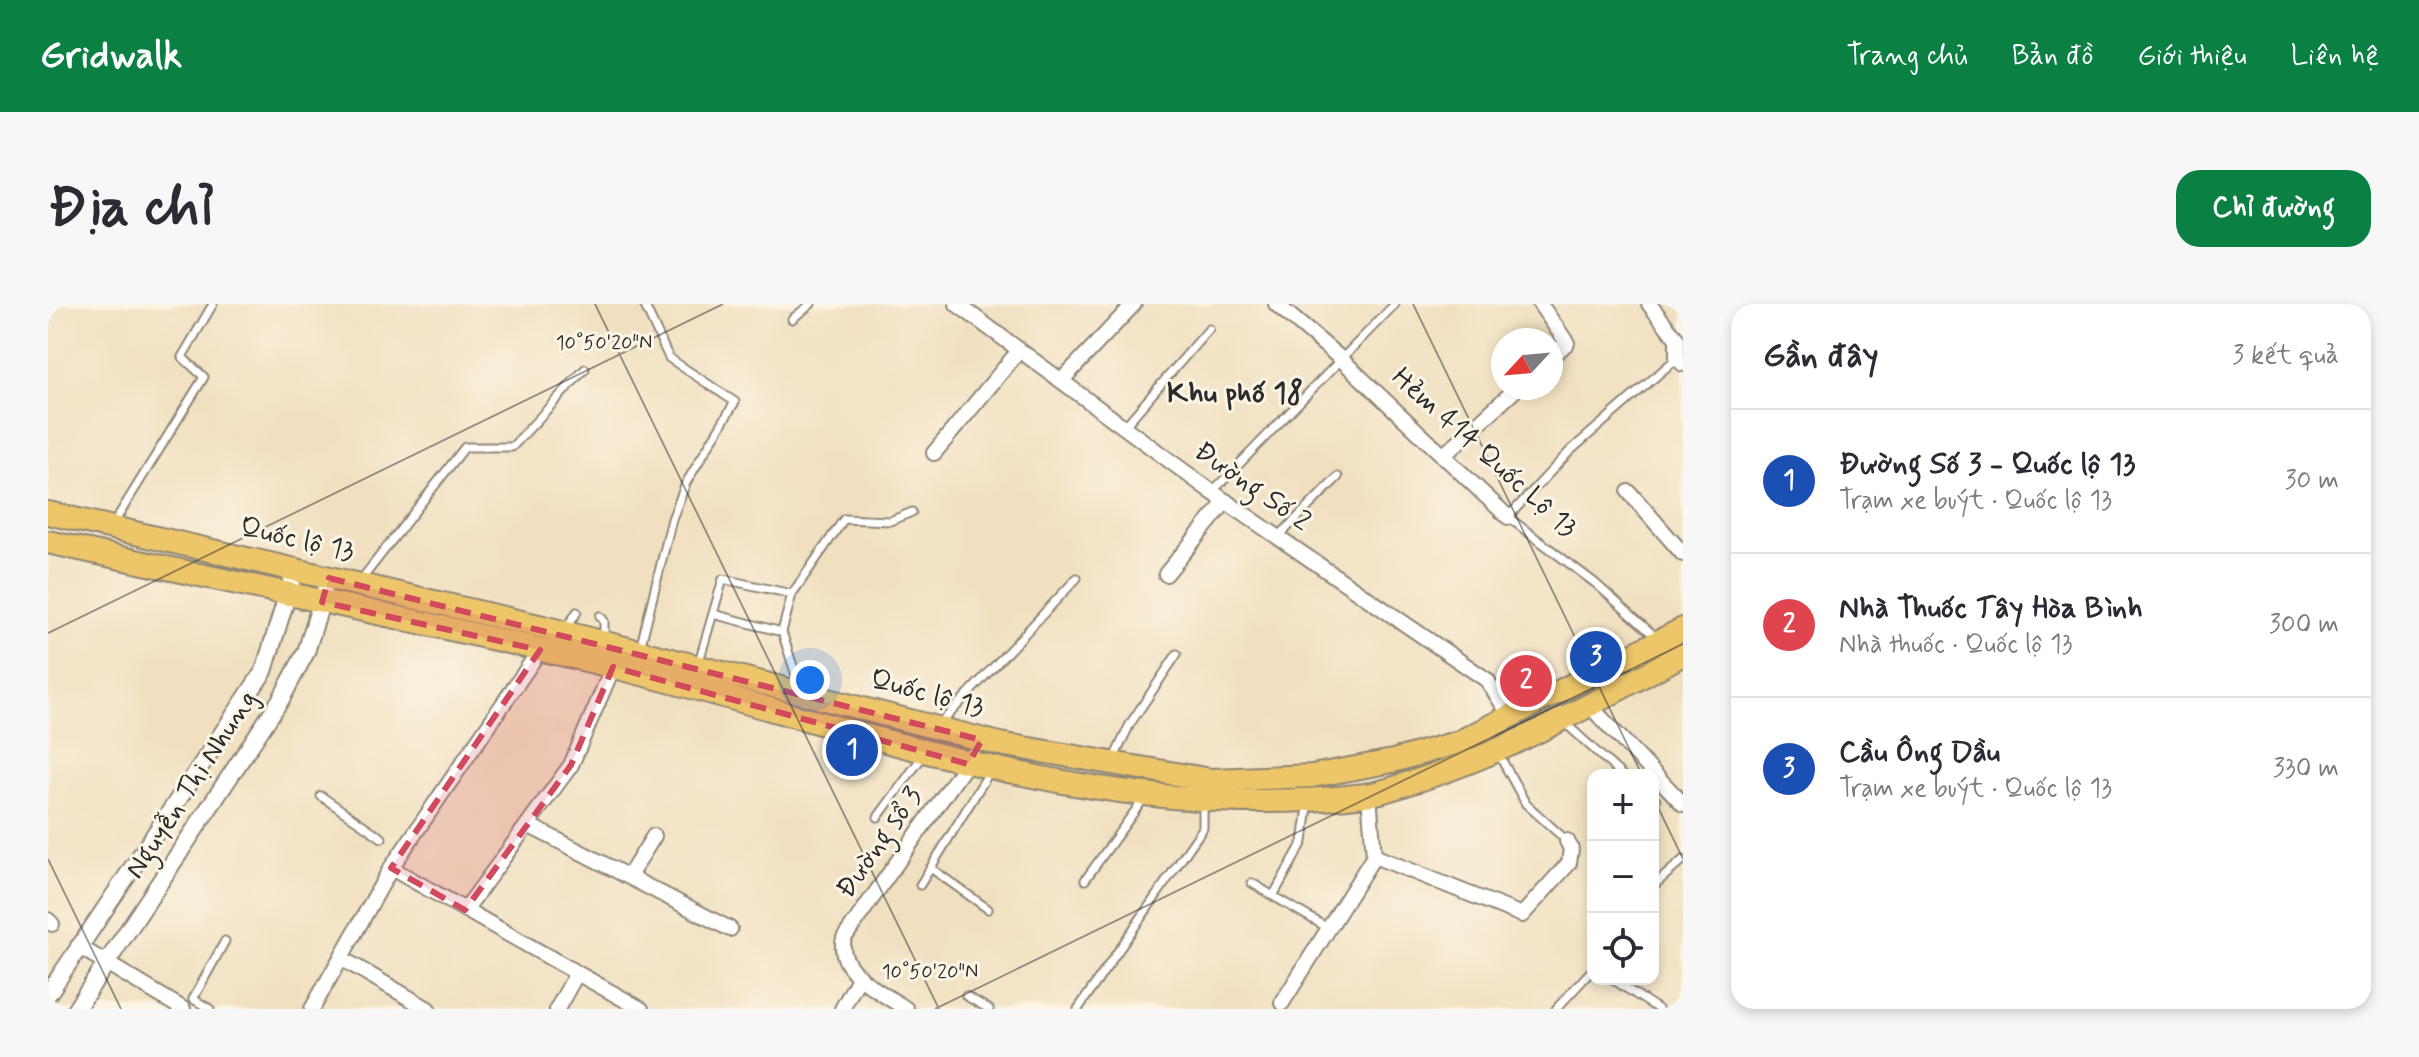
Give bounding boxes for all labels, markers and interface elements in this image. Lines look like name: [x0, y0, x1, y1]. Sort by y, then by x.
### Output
text: Gridwalk: [40, 32, 182, 81]
text: Trang chủ: [1847, 38, 1968, 75]
text: Bản đồ: [2012, 38, 2093, 75]
text: Giới thiệu: [2137, 38, 2247, 75]
text: Liên hệ: [2291, 38, 2379, 75]
button: Chỉ đường: [2176, 170, 2371, 247]
text: Địa chỉ: [48, 172, 215, 245]
north arrow: [1491, 328, 1563, 400]
text: 10°50'20"N: [556, 330, 652, 357]
text: Gần đây: [1763, 334, 1879, 379]
text: 3 kết quả: [2232, 339, 2339, 373]
street label: Hẻm 414 Quốc Lộ 13: [1383, 360, 1585, 546]
district label: Khu phố 18: [1167, 374, 1303, 413]
street label: Đường Số 2: [1185, 433, 1318, 543]
text: Đường Số 3 - Quốc lộ 13: [1839, 445, 2135, 484]
text: 1: [1783, 464, 1795, 498]
text: 30 m: [2285, 464, 2339, 498]
text: Trạm xe buýt · Quốc lộ 13: [1839, 484, 2112, 518]
street label: Quốc lộ 13: [236, 509, 358, 571]
text: Nhà Thuốc Tây Hòa Bình: [1839, 589, 2143, 628]
text: 2: [1783, 608, 1795, 642]
text: 300 m: [2269, 608, 2339, 642]
pin: 3: [1570, 627, 1622, 687]
text: Nhà thuốc · Quốc lộ 13: [1839, 628, 2073, 662]
pin: 2: [1500, 651, 1552, 711]
your location: [790, 660, 830, 700]
street label: Quốc lộ 13: [866, 661, 988, 727]
street label: Nguyễn Thị Nhung: [117, 684, 269, 888]
pin: 1: [826, 720, 878, 780]
text: Cầu Ông Dầu: [1839, 733, 2000, 772]
text: 3: [1783, 752, 1795, 786]
text: 330 m: [2273, 752, 2339, 786]
map controls: [1587, 769, 1659, 985]
button: +: [1587, 769, 1659, 841]
text: Trạm xe buýt · Quốc lộ 13: [1839, 772, 2112, 806]
street label: Đường sổ 3: [828, 780, 934, 908]
button: −: [1587, 841, 1659, 913]
button: locate: [1587, 913, 1659, 985]
text: 10°50'20"N: [882, 959, 978, 986]

